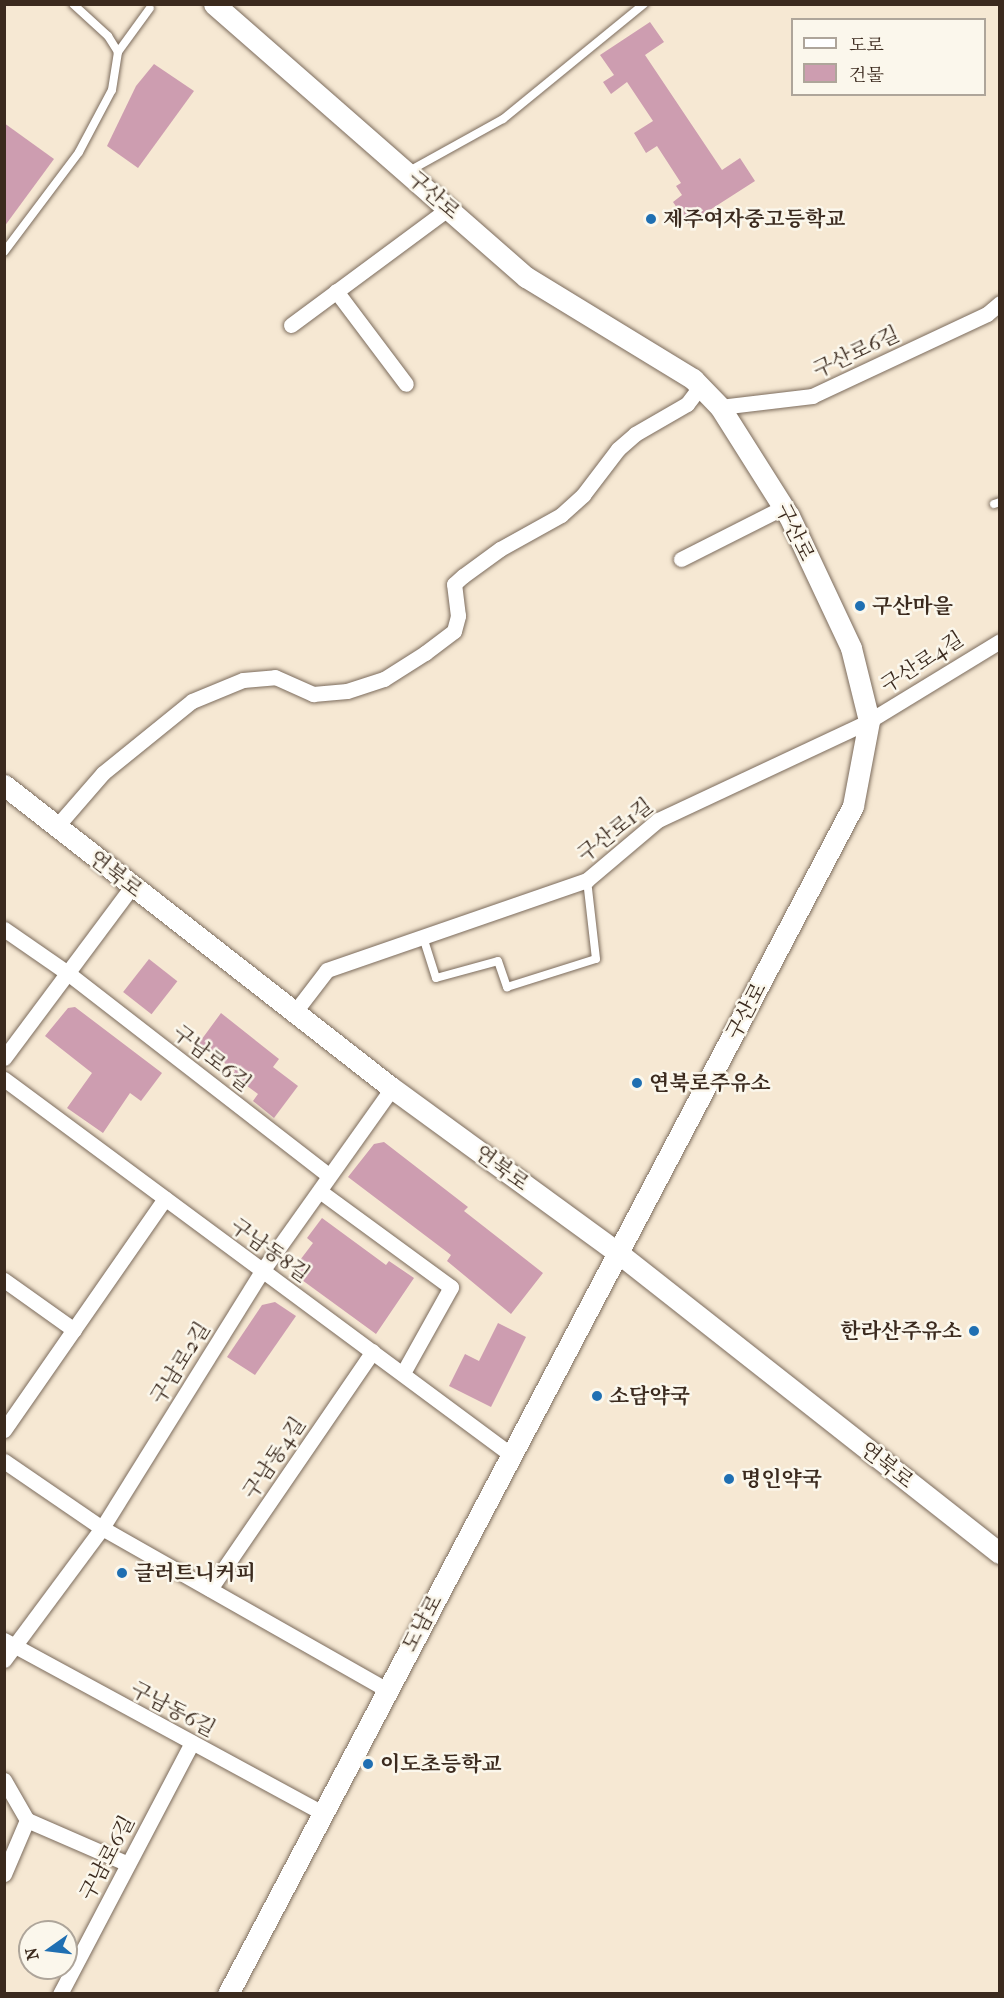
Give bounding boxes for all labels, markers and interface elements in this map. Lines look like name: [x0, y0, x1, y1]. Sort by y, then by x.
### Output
legend: [791, 18, 986, 96]
text: 도로: [849, 35, 884, 56]
text: 건물: [849, 65, 884, 86]
street label: 구산로: [403, 166, 465, 224]
place label: 제주여자중고등학교: [663, 206, 846, 232]
marker: 제주여자중고등학교: [644, 212, 658, 226]
street label: 구산로6길: [809, 321, 903, 383]
street label: 구산로: [770, 499, 820, 565]
place label: 구산마을: [872, 593, 953, 619]
marker: 구산마을: [853, 599, 867, 613]
street label: 구산로4길: [876, 626, 968, 698]
street label: 구산로1길: [572, 793, 658, 867]
street label: 연북로: [84, 845, 148, 903]
street label: 구산로: [721, 978, 771, 1044]
street label: 구남로6길: [168, 1020, 256, 1096]
place label: 연북로주유소: [649, 1070, 771, 1096]
marker: 연북로주유소: [630, 1076, 644, 1090]
street label: 연북로: [470, 1140, 534, 1196]
street label: 구남동8길: [226, 1213, 314, 1287]
street label: 구남로2길: [145, 1317, 215, 1409]
place label: 한라산주유소: [840, 1318, 962, 1344]
marker: 한라산주유소: [967, 1324, 981, 1338]
place label: 소담약국: [609, 1383, 690, 1409]
marker: 소담약국: [590, 1389, 604, 1403]
street label: 구남동4길: [237, 1412, 311, 1504]
street label: 연북로: [855, 1436, 919, 1494]
place label: 명인약국: [741, 1466, 822, 1492]
marker: 명인약국: [722, 1472, 736, 1486]
place label: 글러트니커피: [134, 1560, 256, 1586]
marker: 글러트니커피: [115, 1566, 129, 1580]
street label: 도남로: [397, 1590, 447, 1656]
street label: 구남동6길: [126, 1676, 220, 1742]
place label: 이도초등학교: [380, 1751, 502, 1777]
marker: 이도초등학교: [361, 1757, 375, 1771]
street label: 구남로6길: [74, 1811, 140, 1905]
north arrow: [18, 1920, 78, 1980]
text: N: [21, 1946, 43, 1962]

